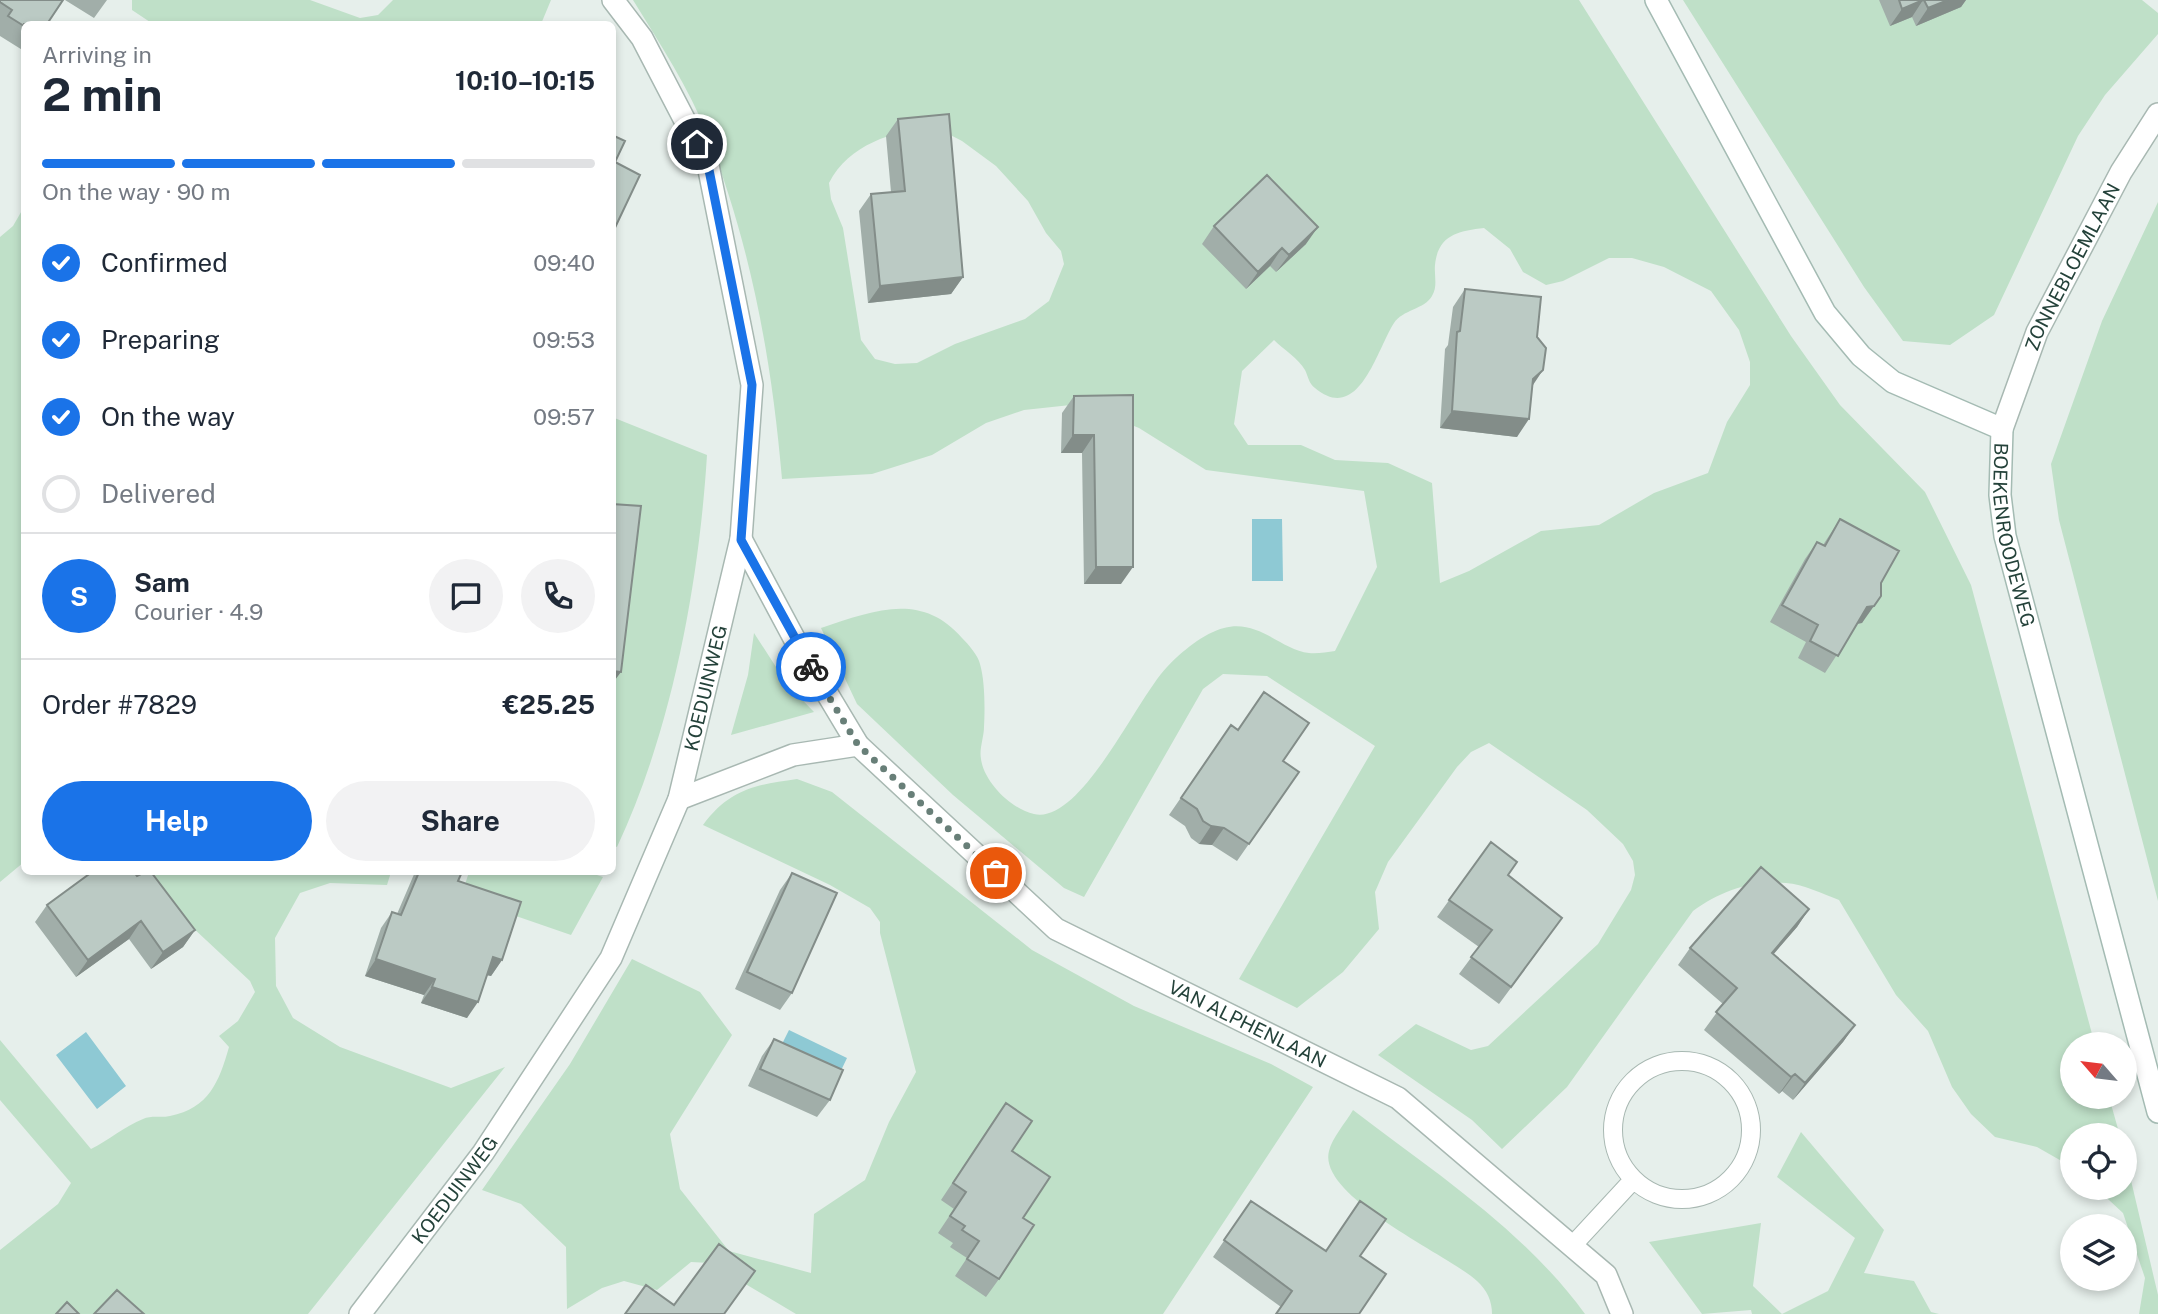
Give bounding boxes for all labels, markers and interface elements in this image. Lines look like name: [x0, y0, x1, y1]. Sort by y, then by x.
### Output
text: Arriving in: [42, 41, 152, 68]
text: 10:10–10:15: [455, 65, 595, 96]
text: 2 min: [42, 67, 162, 121]
pin: [667, 114, 727, 174]
icon: home: [678, 125, 716, 163]
text: On the way · 90 m: [42, 178, 230, 205]
street label: ZONNEBLOEMLAAN: [2020, 179, 2124, 354]
icon: check: [42, 244, 80, 282]
text: Confirmed: [101, 247, 228, 278]
text: 09:40: [533, 249, 595, 276]
icon: check: [42, 321, 80, 359]
text: Preparing: [101, 324, 220, 355]
text: 09:53: [532, 326, 595, 353]
icon: check: [42, 398, 80, 436]
text: On the way: [101, 401, 235, 432]
text: 09:57: [533, 403, 595, 430]
street label: BOEKENROODEWEG: [1989, 442, 2040, 629]
text: Delivered: [101, 478, 216, 509]
button: chat: [429, 559, 503, 633]
button: phone: [521, 559, 595, 633]
text: Sam: [134, 567, 190, 598]
text: S: [70, 581, 88, 612]
text: Courier · 4.9: [134, 598, 263, 625]
street label: KOEDUINWEG: [680, 623, 731, 753]
courier: [776, 632, 846, 702]
icon: bike: [792, 648, 830, 686]
text: Order #7829: [42, 689, 197, 720]
text: €25.25: [502, 689, 595, 720]
button: Help: [42, 781, 312, 861]
button: Share: [326, 781, 595, 861]
pin: [966, 843, 1026, 903]
icon: bag: [977, 854, 1015, 892]
street label: VAN ALPHENLAAN: [1165, 975, 1330, 1072]
north arrow: [2060, 1032, 2137, 1110]
map controls: [2060, 1032, 2137, 1291]
button: locate: [2060, 1123, 2137, 1200]
street label: KOEDUINWEG: [407, 1132, 502, 1248]
button: layers: [2060, 1214, 2137, 1291]

